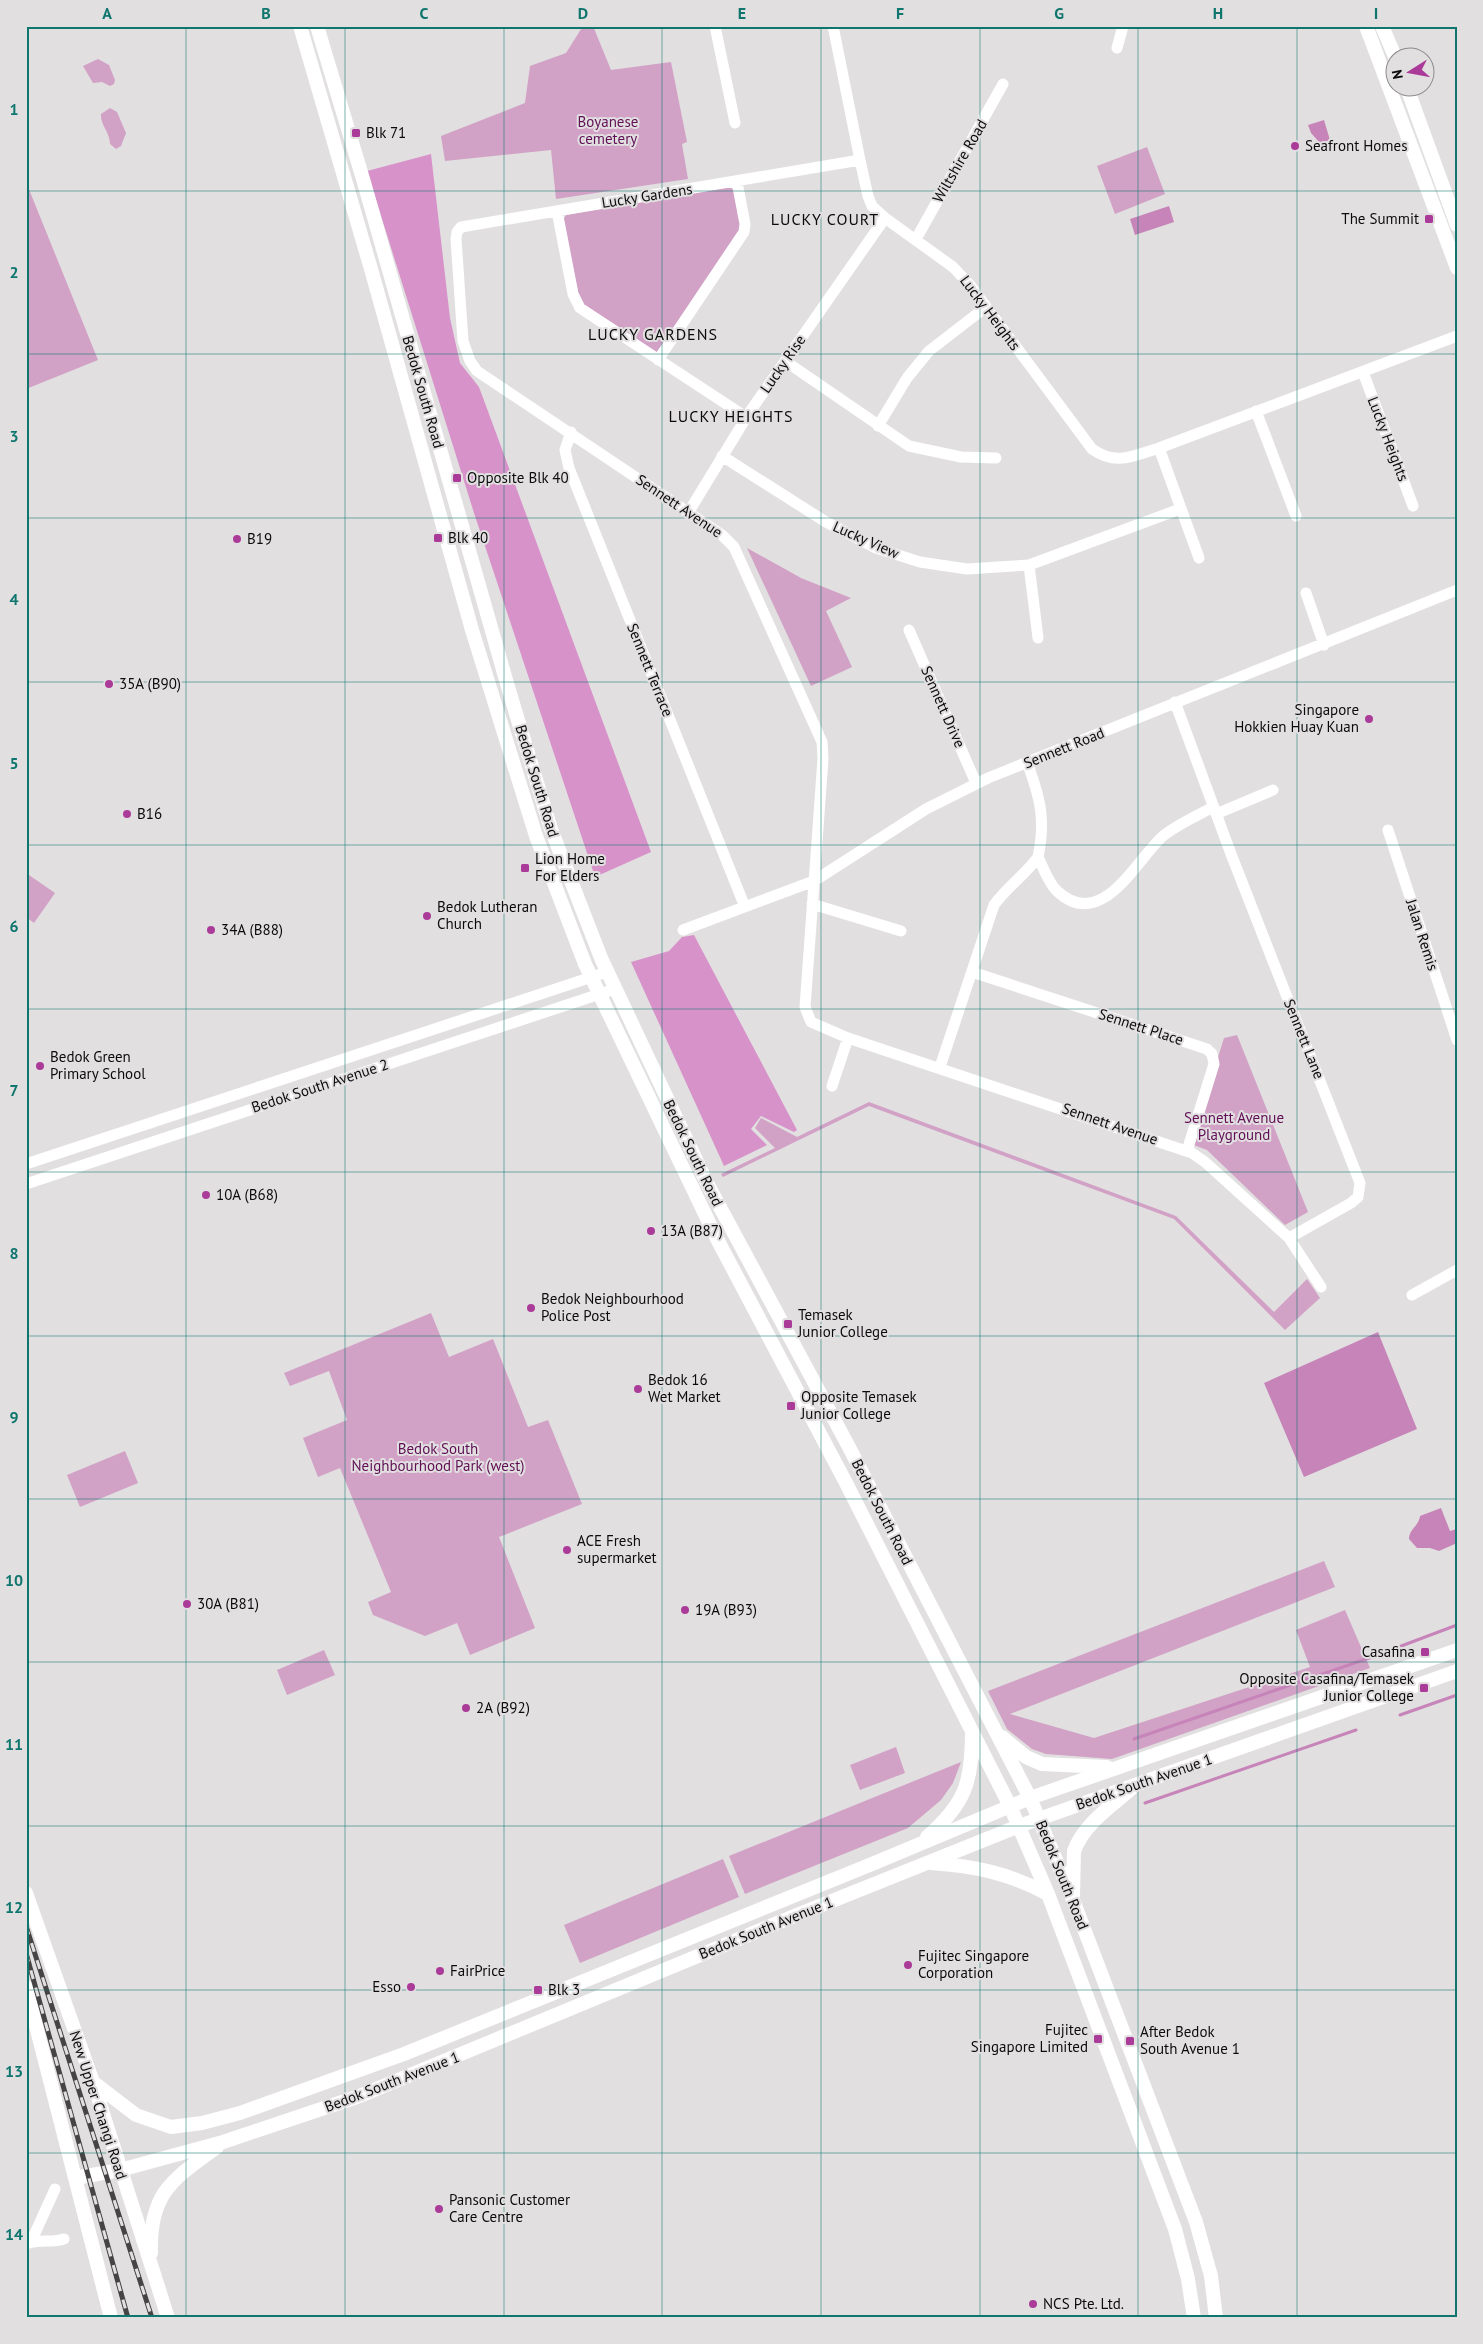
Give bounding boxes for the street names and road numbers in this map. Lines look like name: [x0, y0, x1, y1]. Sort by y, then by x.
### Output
street label: Wiltshire Road: [928, 116, 991, 206]
street label: Lucky Gardens: [600, 179, 694, 212]
street label: Lucky Heights: [956, 271, 1025, 354]
street label: Lucky Rise: [756, 331, 810, 396]
street label: Bedok South Road: [398, 333, 449, 450]
street label: Lucky Heights: [1364, 394, 1413, 484]
street label: Sennett Avenue: [632, 470, 726, 541]
street label: Lucky View: [830, 517, 902, 563]
street label: Sennett Terrace: [623, 620, 678, 719]
street label: Sennett Drive: [917, 663, 970, 751]
street label: Bedok South Road: [511, 722, 564, 839]
street label: Sennett Road: [1021, 723, 1107, 772]
street label: Jalan Remis: [1402, 896, 1443, 973]
street label: Sennett Lane: [1280, 996, 1329, 1082]
street label: Sennett Place: [1096, 1004, 1186, 1049]
street label: Bedok South Avenue 2: [249, 1054, 391, 1117]
street label: Bedok South Road: [659, 1096, 727, 1209]
street label: Sennett Avenue: [1060, 1098, 1161, 1149]
street label: Bedok South Road: [848, 1456, 917, 1568]
street label: Bedok South Avenue 1: [1073, 1749, 1215, 1814]
street label: Bedok South Road: [1032, 1817, 1093, 1932]
street label: Bedok South Avenue 1: [696, 1892, 836, 1963]
street label: New Upper Changi Road: [65, 2028, 131, 2182]
street label: Bedok South Avenue 1: [322, 2047, 462, 2116]

